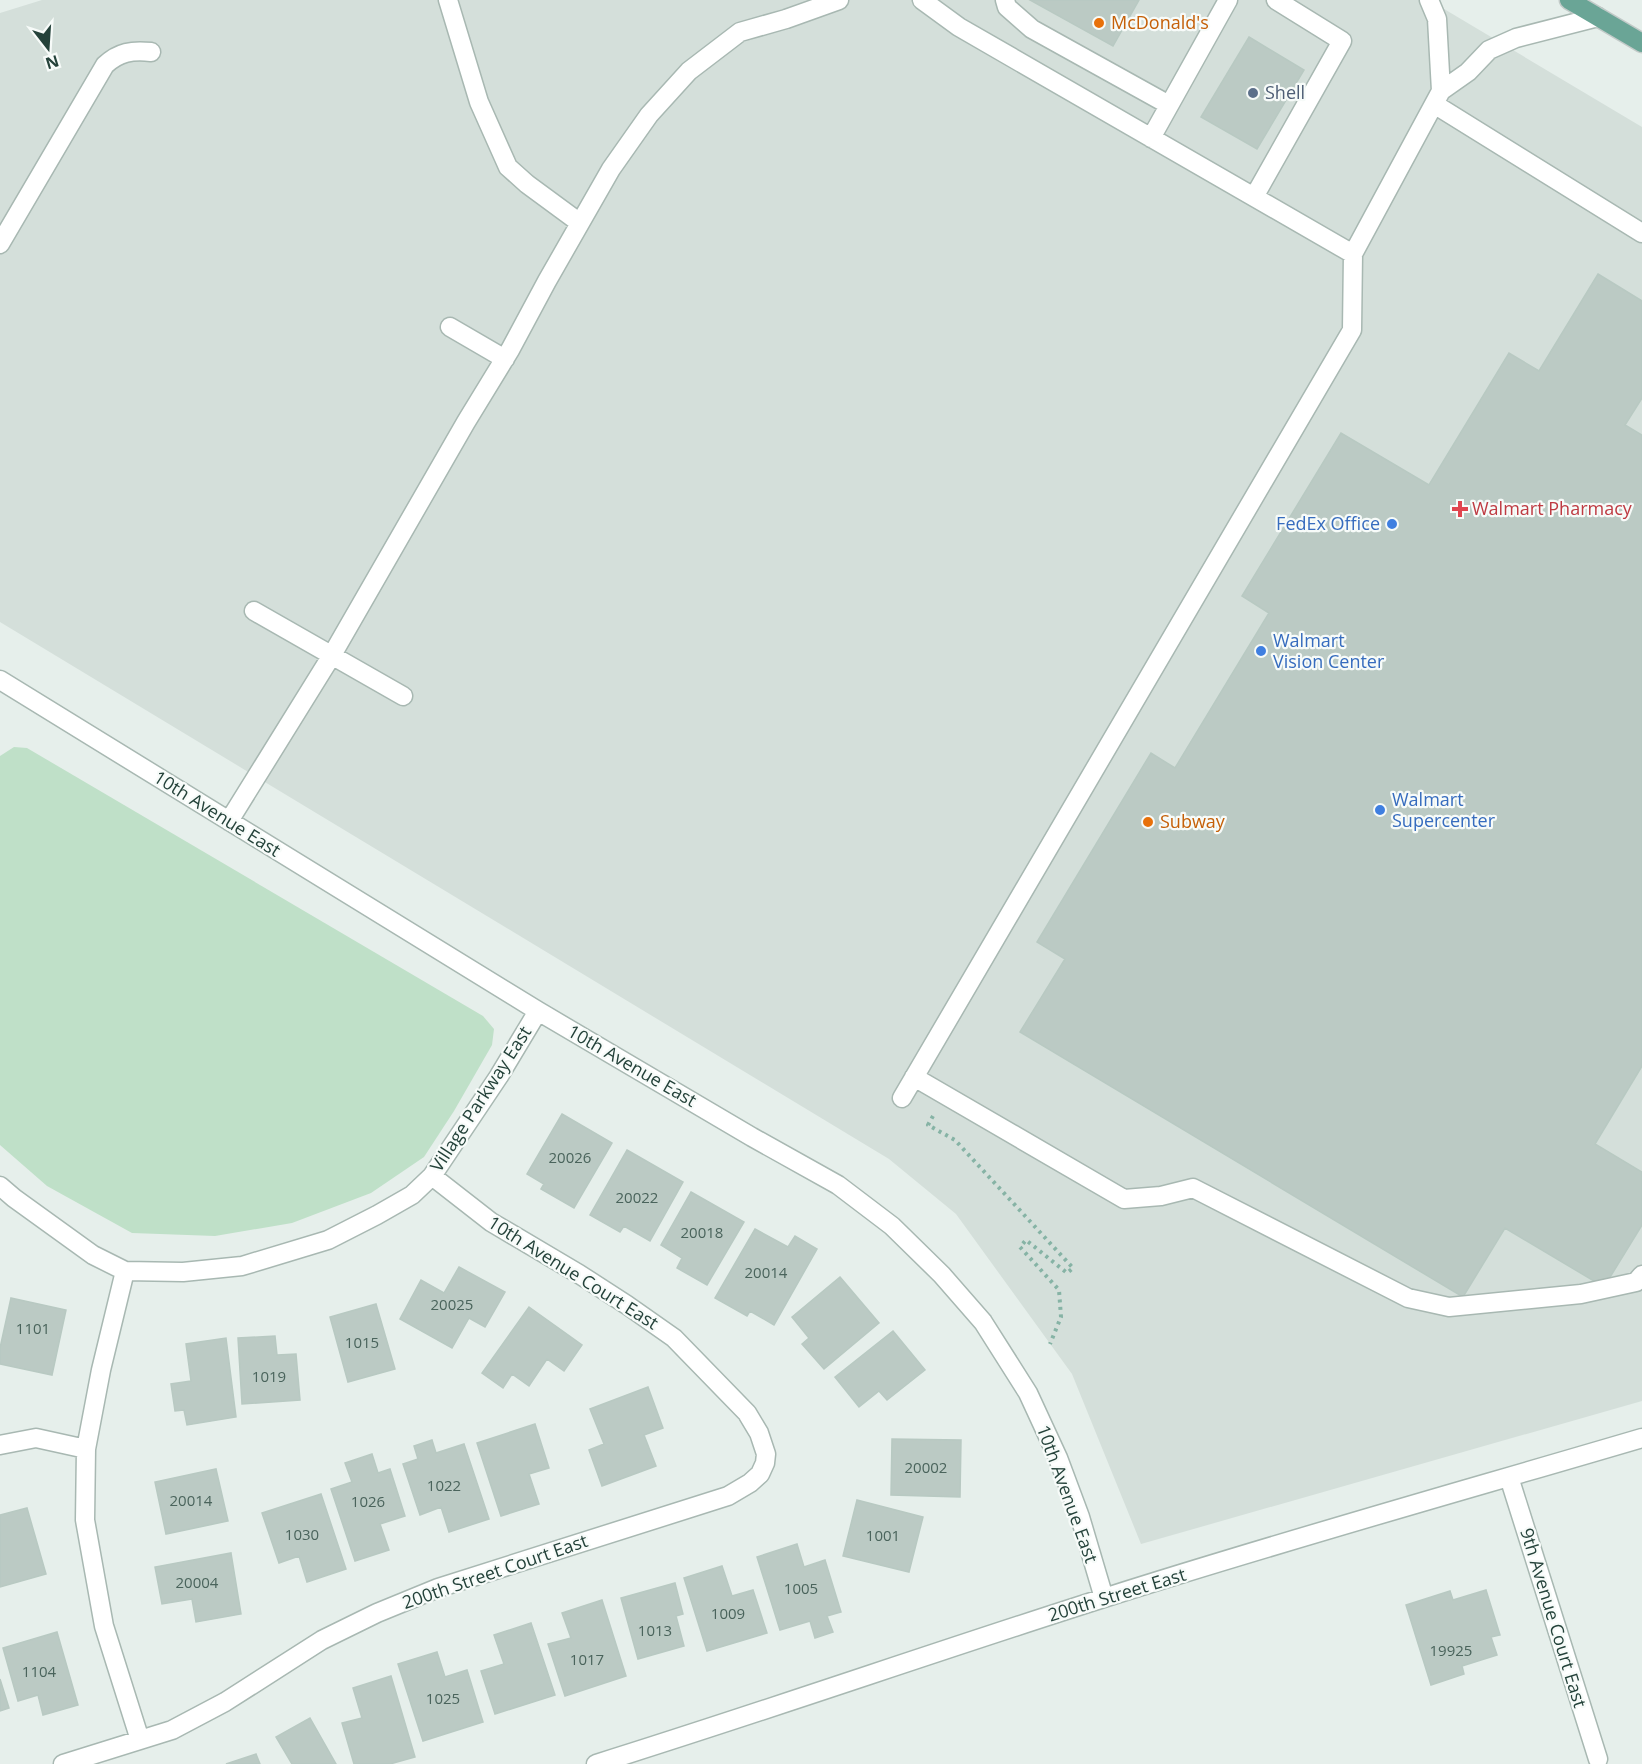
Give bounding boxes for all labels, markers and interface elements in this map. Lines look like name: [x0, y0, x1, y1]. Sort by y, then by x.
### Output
place label: McDonald's: [1111, 10, 1209, 34]
marker: McDonald's: [1092, 16, 1106, 30]
north arrow: [18, 18, 78, 78]
text: N: [43, 50, 62, 75]
place label: Shell: [1265, 80, 1305, 104]
marker: Shell: [1246, 86, 1260, 100]
place label: Walmart Pharmacy: [1472, 496, 1633, 520]
marker: Walmart Pharmacy: [1453, 502, 1467, 516]
place label: FedEx Office: [1276, 511, 1380, 535]
marker: FedEx Office: [1385, 517, 1399, 531]
place label: Walmart Vision Center: [1273, 628, 1385, 673]
marker: Walmart Vision Center: [1254, 644, 1268, 658]
street label: 10th Avenue East: [150, 765, 285, 862]
place label: Walmart Supercenter: [1392, 787, 1496, 832]
marker: Walmart Supercenter: [1373, 803, 1387, 817]
place label: Subway: [1160, 809, 1226, 833]
marker: Subway: [1141, 815, 1155, 829]
street label: 10th Avenue East: [564, 1018, 701, 1112]
street label: Village Parkway East: [424, 1021, 536, 1176]
house number: 20026: [549, 1147, 591, 1167]
house number: 20022: [616, 1187, 658, 1207]
street label: 10th Avenue Court East: [484, 1210, 663, 1334]
house number: 20018: [681, 1222, 723, 1242]
house number: 20014: [745, 1262, 788, 1282]
house number: 20025: [431, 1294, 473, 1314]
house number: 1101: [16, 1318, 50, 1338]
house number: 1015: [345, 1332, 379, 1352]
house number: 1019: [252, 1366, 286, 1386]
street label: 10th Avenue East: [1032, 1421, 1104, 1566]
house number: 20002: [905, 1457, 947, 1477]
house number: 1022: [427, 1475, 461, 1495]
house number: 20014: [170, 1490, 213, 1510]
house number: 1026: [351, 1491, 385, 1511]
house number: 1030: [285, 1524, 319, 1544]
house number: 1001: [866, 1525, 900, 1545]
street label: 9th Avenue Court East: [1515, 1525, 1593, 1710]
street label: 200th Street Court East: [399, 1528, 591, 1614]
street label: 200th Street East: [1045, 1562, 1189, 1626]
house number: 20004: [176, 1572, 219, 1592]
house number: 1005: [784, 1578, 818, 1598]
house number: 1009: [711, 1603, 745, 1623]
house number: 1013: [638, 1620, 672, 1640]
house number: 19925: [1430, 1640, 1472, 1660]
house number: 1017: [570, 1649, 604, 1669]
house number: 1104: [22, 1661, 57, 1681]
house number: 1025: [426, 1688, 460, 1708]

